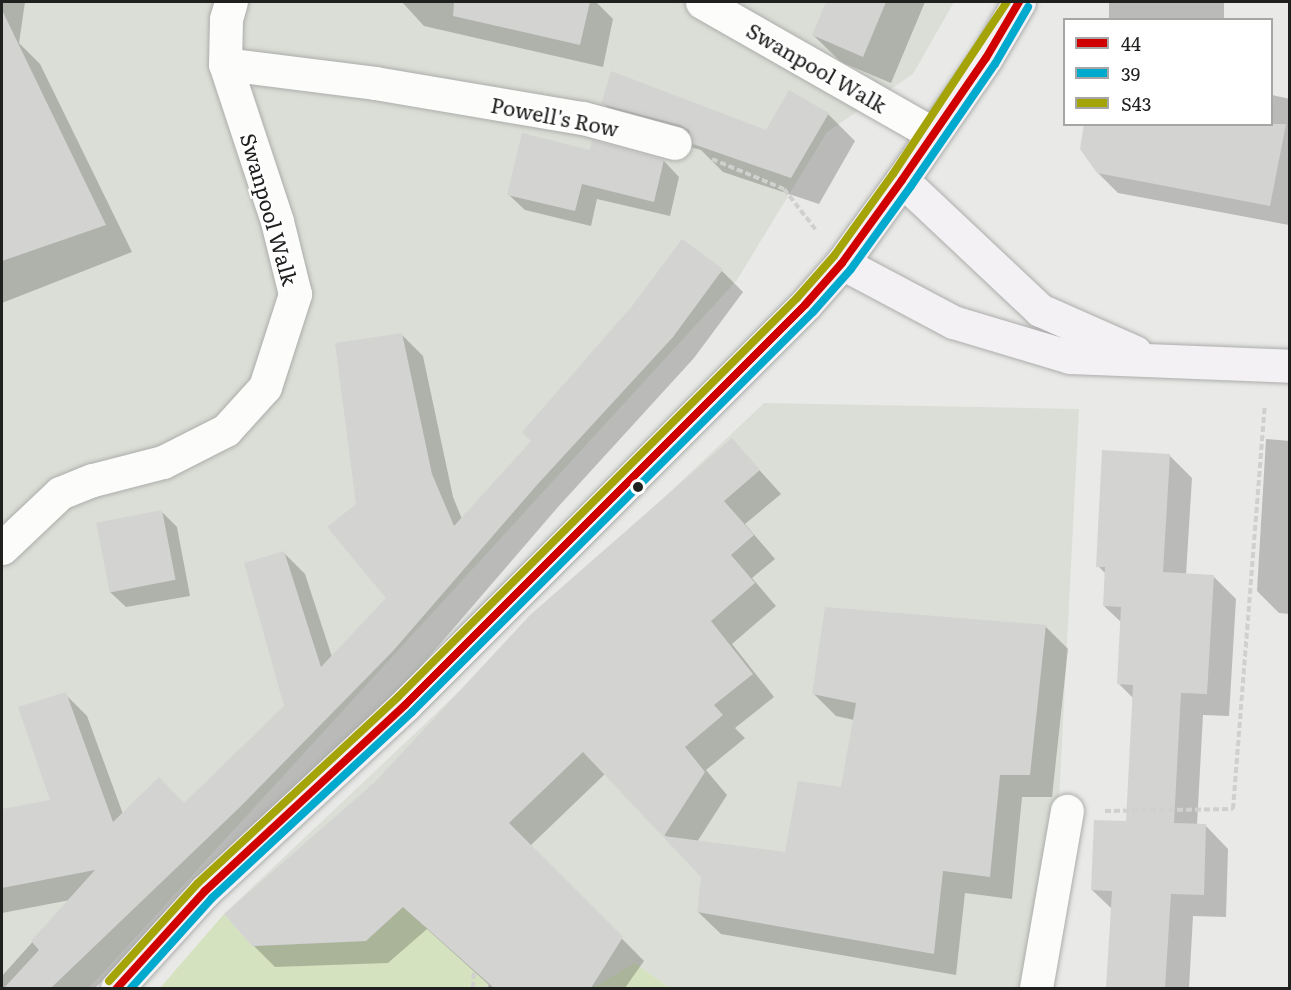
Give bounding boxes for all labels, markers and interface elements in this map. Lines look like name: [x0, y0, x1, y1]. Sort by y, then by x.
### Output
street label: Swanpool Walk: [743, 17, 891, 117]
legend: [1063, 18, 1273, 126]
text: 44: [1121, 30, 1141, 57]
text: 39: [1121, 60, 1140, 87]
text: S43: [1121, 90, 1151, 117]
street label: Powell's Row: [489, 91, 621, 141]
street label: Swanpool Walk: [236, 130, 304, 288]
unlabelled marker: [632, 481, 644, 493]

